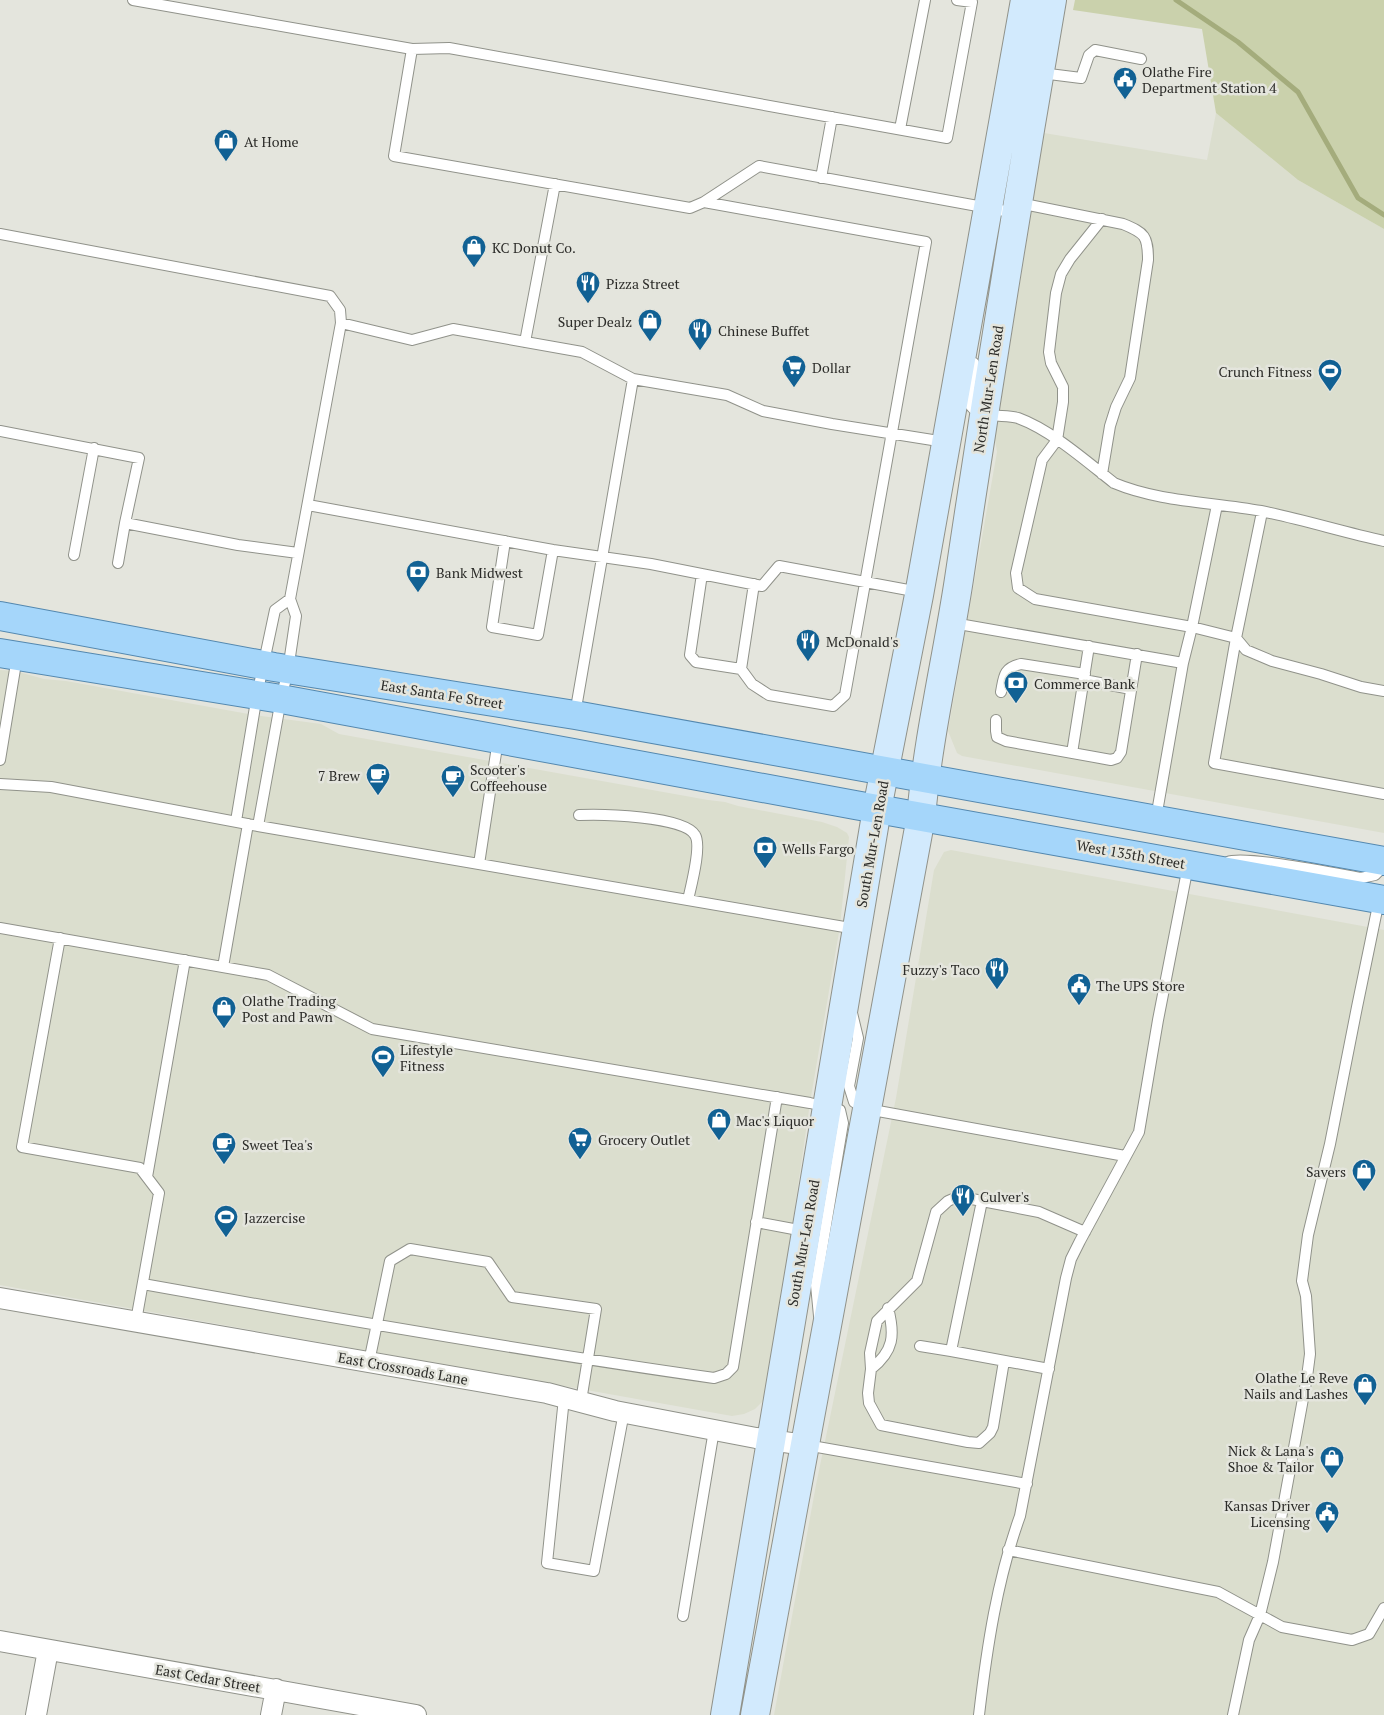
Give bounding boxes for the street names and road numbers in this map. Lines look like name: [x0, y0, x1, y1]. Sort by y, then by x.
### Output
street label: North Mur-Len Road: [969, 324, 1007, 454]
street label: East Santa Fe Street: [379, 675, 505, 713]
street label: South Mur-Len Road: [851, 779, 893, 909]
street label: West 135th Street: [1075, 835, 1188, 873]
street label: South Mur-Len Road: [782, 1178, 824, 1308]
street label: East Crossroads Lane: [337, 1347, 469, 1389]
street label: East Cedar Street: [154, 1659, 263, 1697]

